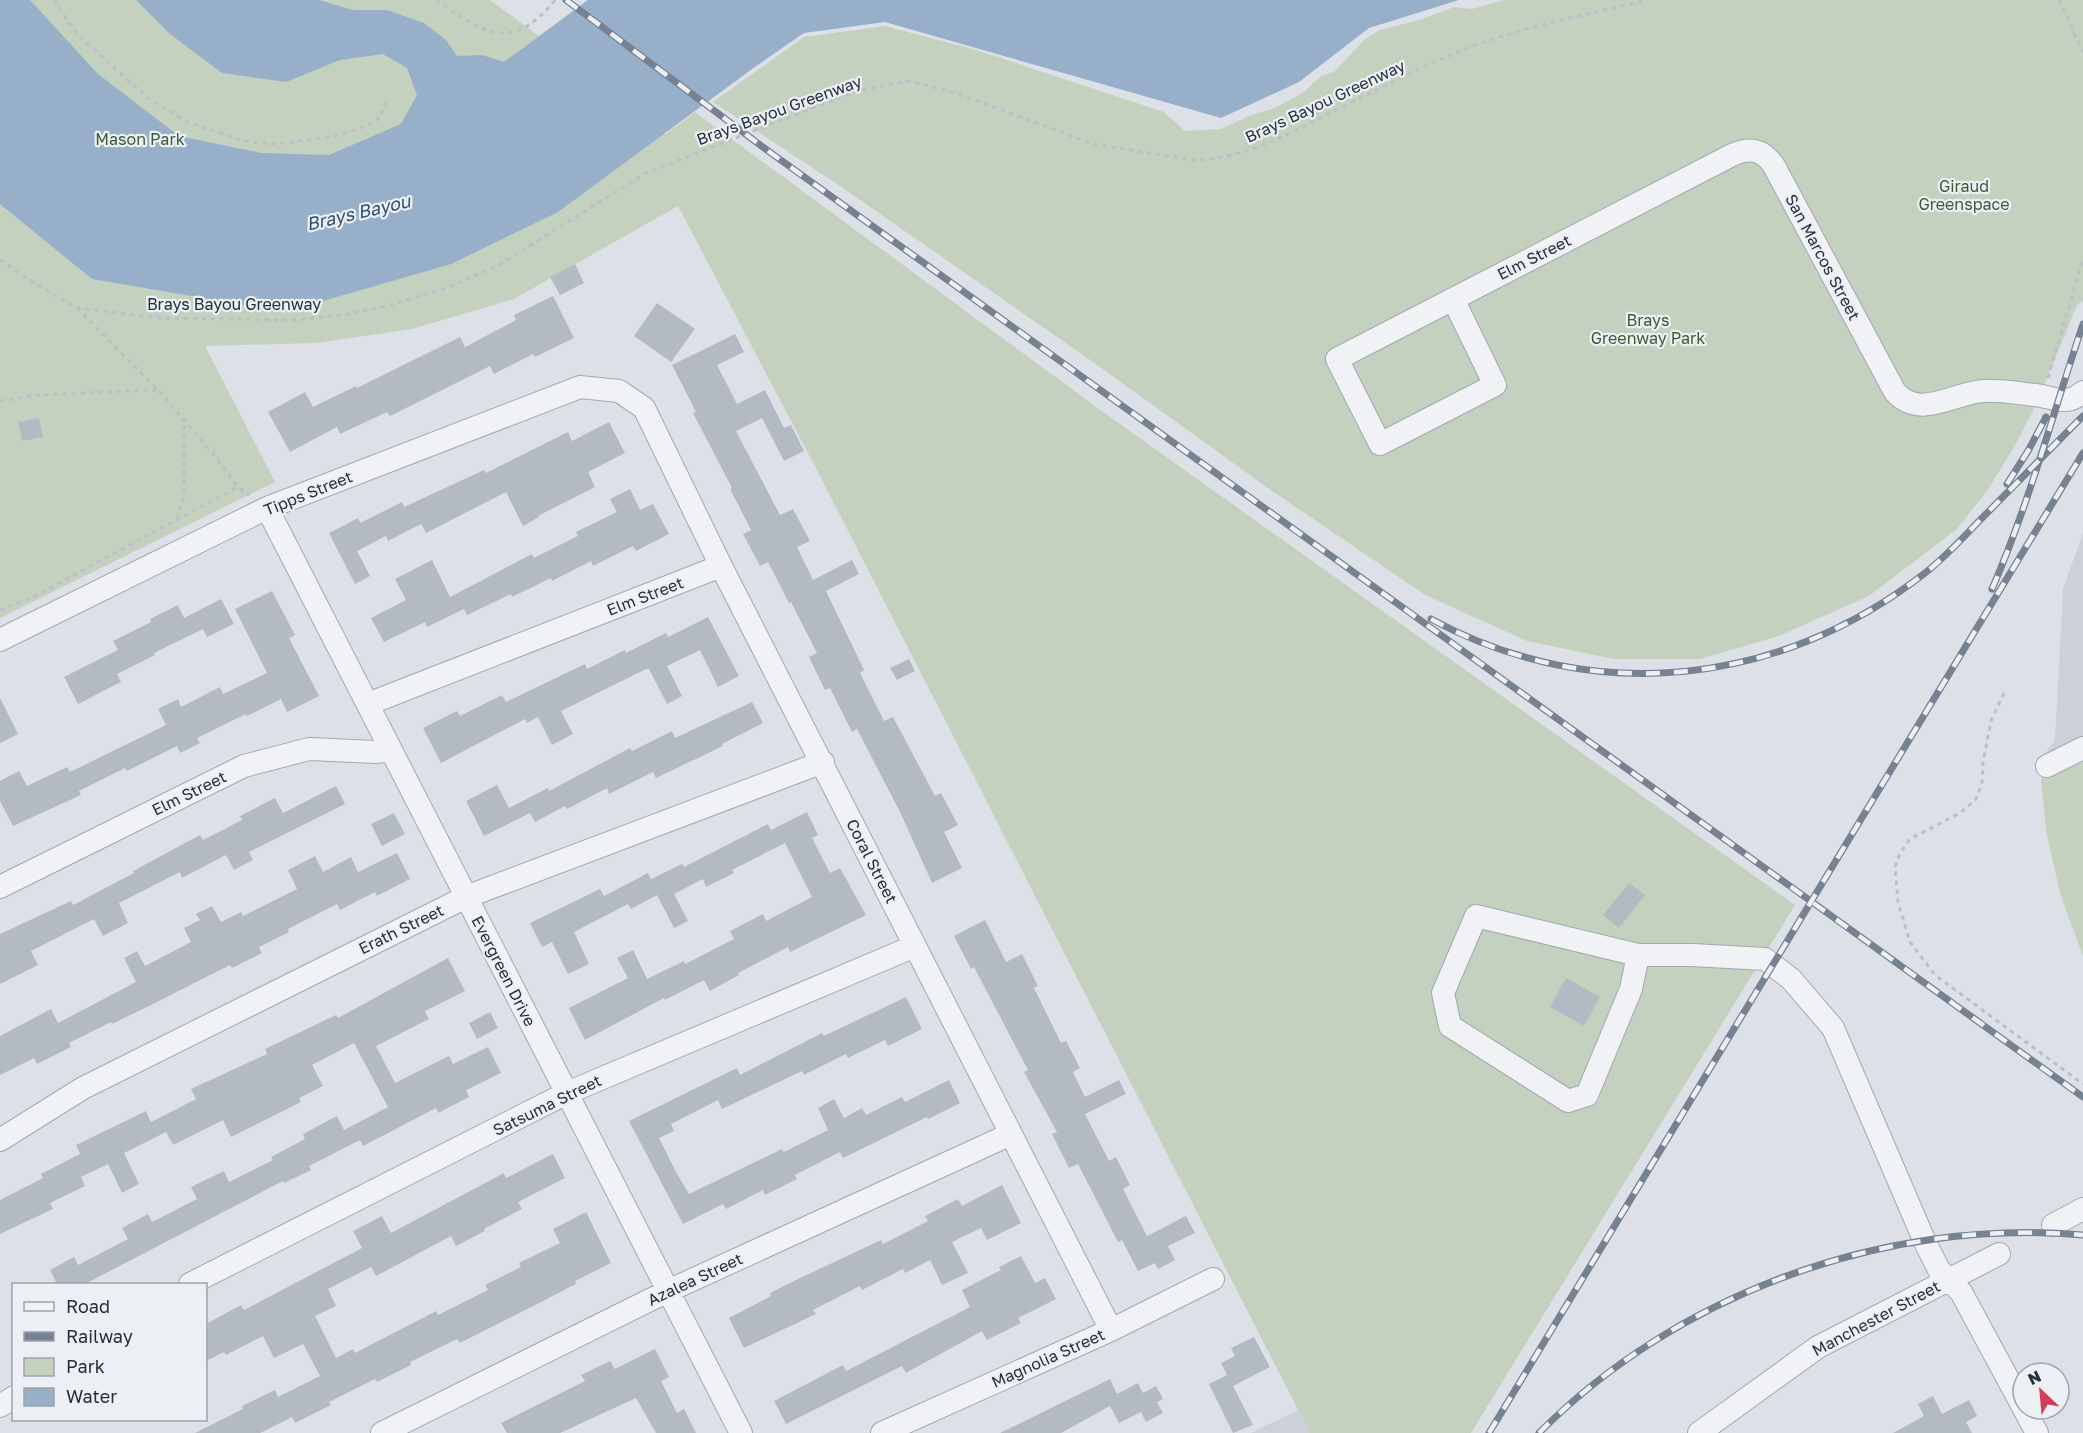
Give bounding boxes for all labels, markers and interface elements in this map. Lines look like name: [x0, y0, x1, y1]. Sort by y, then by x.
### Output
street label: Brays Bayou Greenway: [1242, 55, 1408, 147]
street label: Brays Bayou Greenway: [694, 71, 864, 149]
park label: Mason Park: [95, 129, 185, 149]
park label: Giraud Greenspace: [1918, 176, 2010, 214]
water label: Brays Bayou: [304, 189, 413, 235]
street label: San Marcos Street: [1781, 190, 1865, 324]
street label: Elm Street: [1494, 230, 1574, 284]
street label: Brays Bayou Greenway: [147, 294, 321, 314]
park label: Brays Greenway Park: [1591, 310, 1705, 348]
street label: Tipps Street: [261, 466, 355, 520]
street label: Elm Street: [604, 572, 686, 620]
street label: Elm Street: [148, 766, 230, 820]
street label: Coral Street: [842, 815, 902, 907]
street label: Erath Street: [355, 900, 447, 958]
street label: Evergreen Drive: [467, 912, 541, 1030]
street label: Satsuma Street: [489, 1070, 605, 1140]
street label: Azalea Street: [644, 1248, 746, 1310]
street label: Manchester Street: [1809, 1276, 1943, 1360]
legend: [12, 1283, 207, 1421]
text: Road: [66, 1295, 110, 1317]
street label: Magnolia Street: [988, 1324, 1108, 1392]
text: Railway: [66, 1325, 133, 1347]
text: Park: [66, 1355, 105, 1377]
north arrow: [2011, 1361, 2071, 1421]
text: N: [2025, 1366, 2044, 1389]
text: Water: [66, 1385, 117, 1407]

